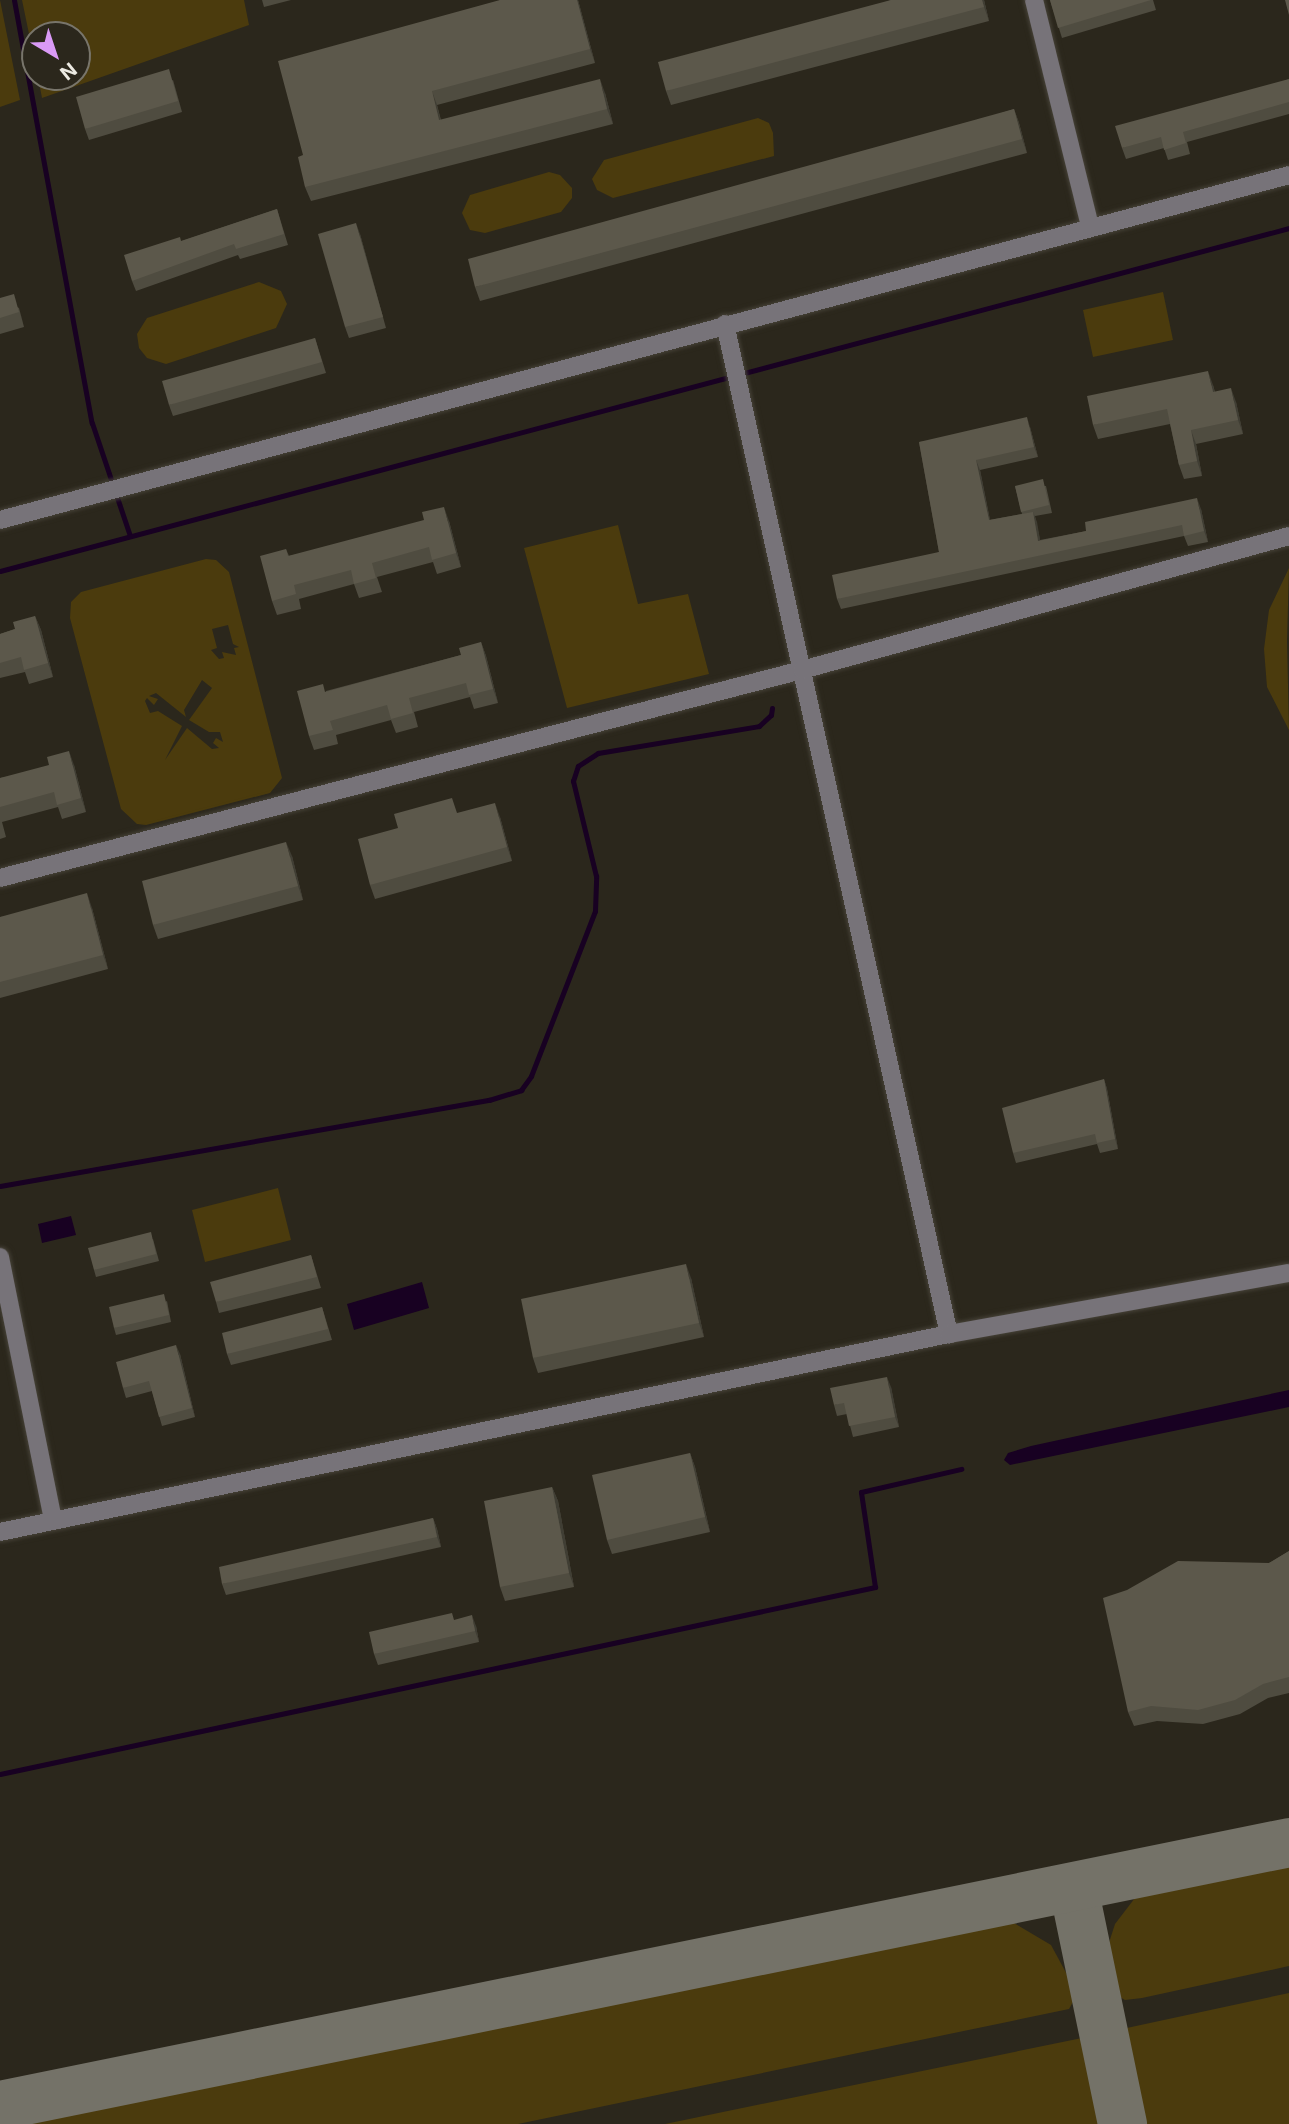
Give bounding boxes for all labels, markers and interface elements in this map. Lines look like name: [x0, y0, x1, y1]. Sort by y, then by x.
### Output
north arrow: [21, 21, 91, 91]
text: N: [55, 58, 81, 85]

